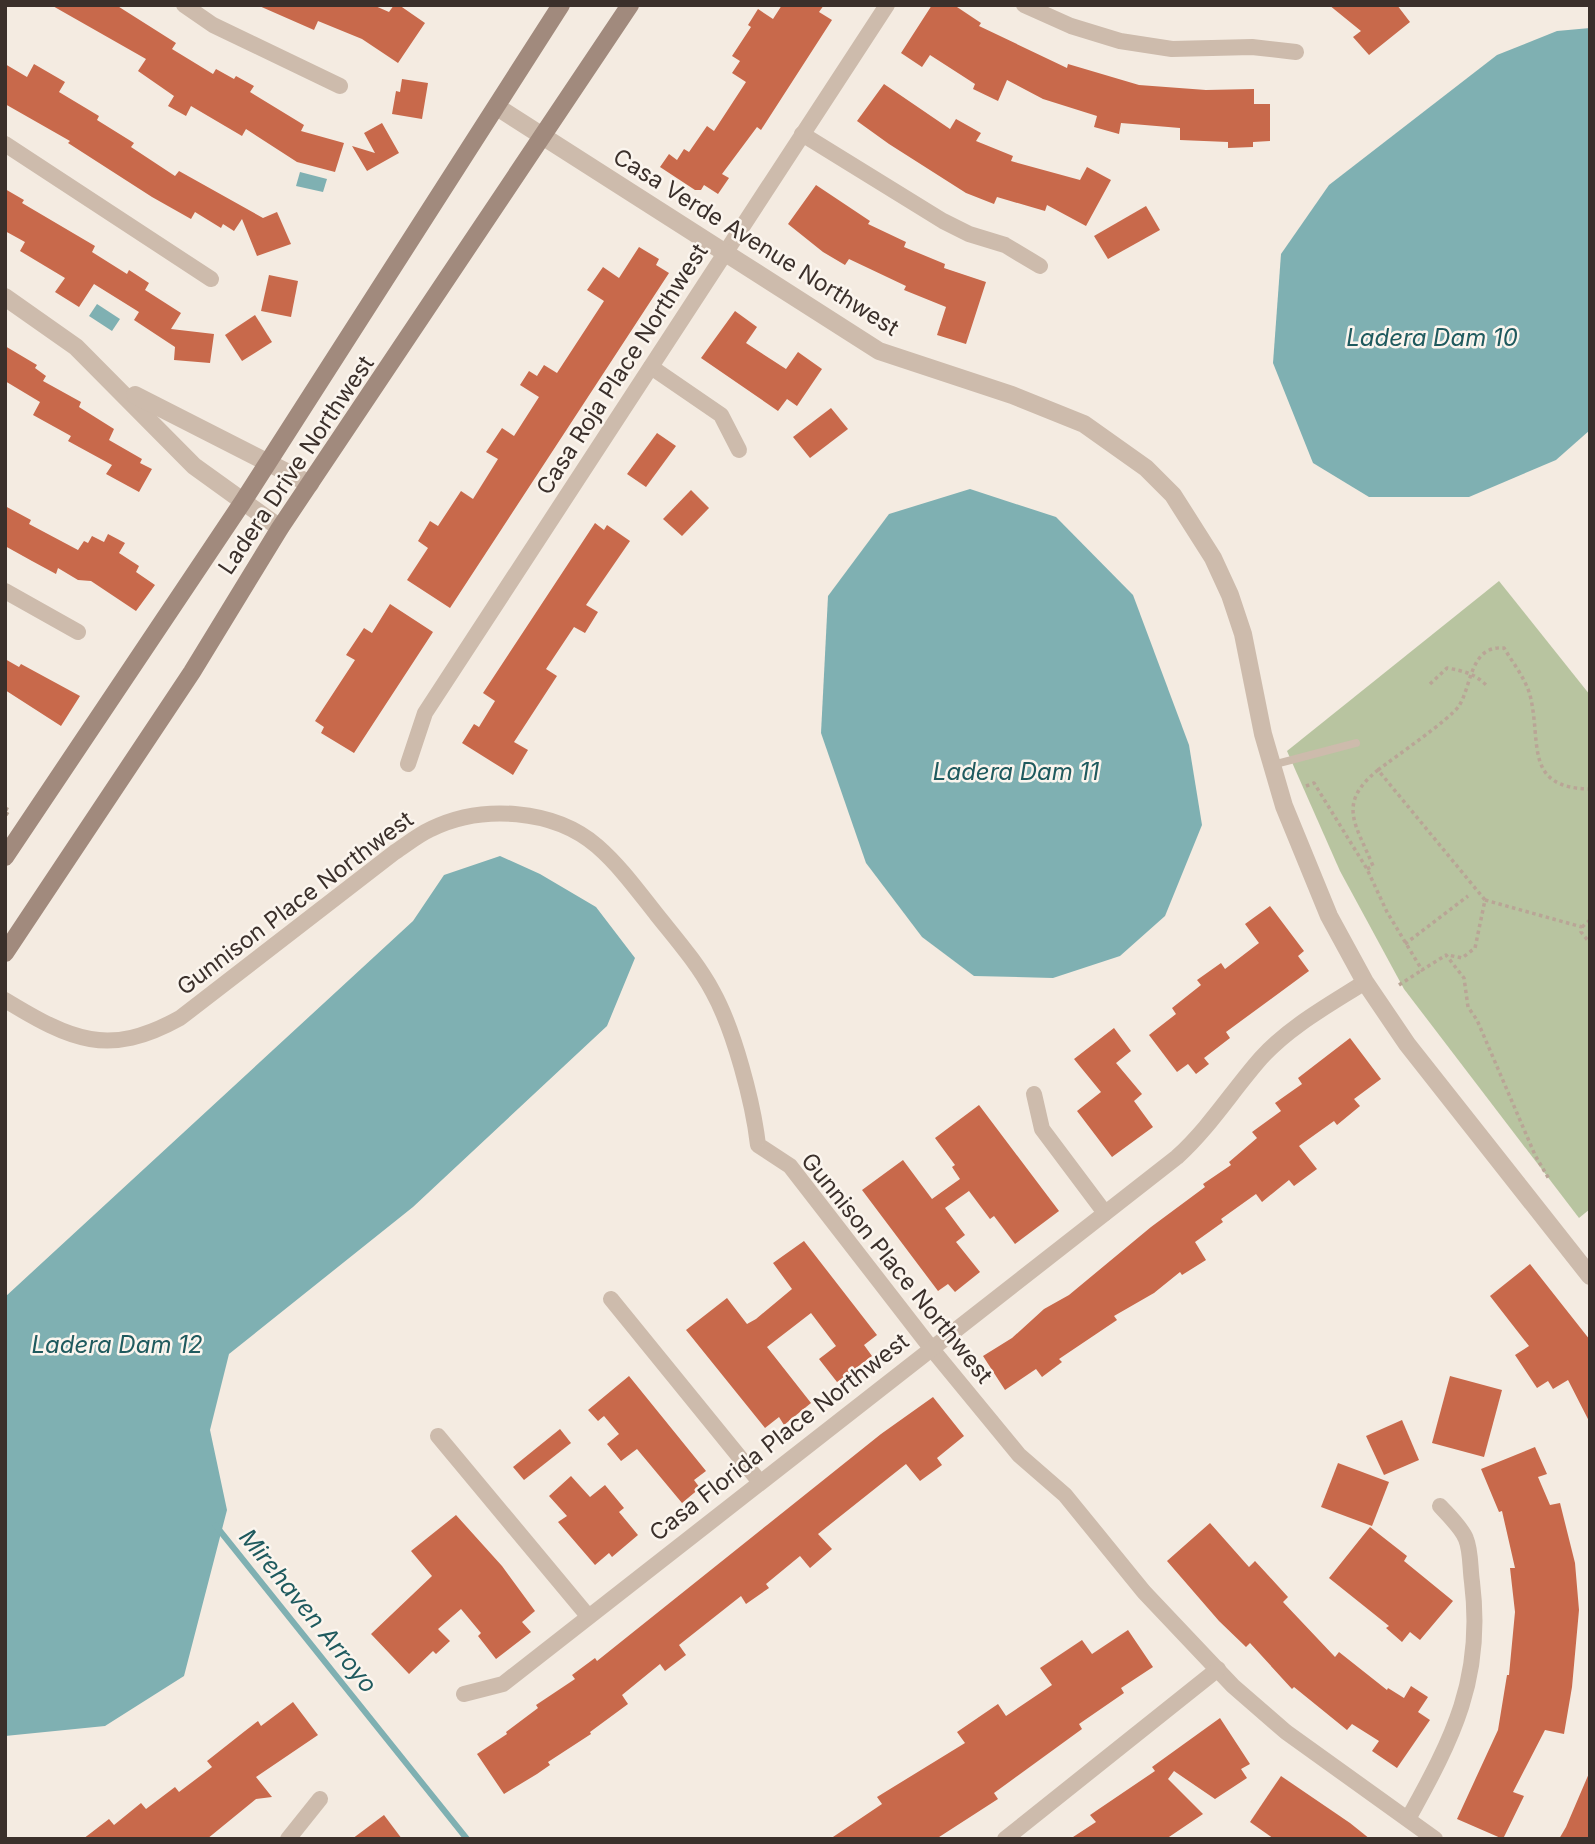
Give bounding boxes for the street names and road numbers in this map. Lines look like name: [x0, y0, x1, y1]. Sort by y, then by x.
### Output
street label: Casa Verde Avenue Northwest: [608, 142, 904, 342]
street label: Casa Roja Place Northwest: [530, 238, 714, 500]
street label: Ladera Drive Northwest: [212, 350, 380, 580]
street label: Gunnison Place Northwest: [171, 805, 419, 1001]
street label: Gunnison Place Northwest: [795, 1147, 999, 1389]
street label: Casa Florida Place Northwest: [644, 1327, 915, 1547]

